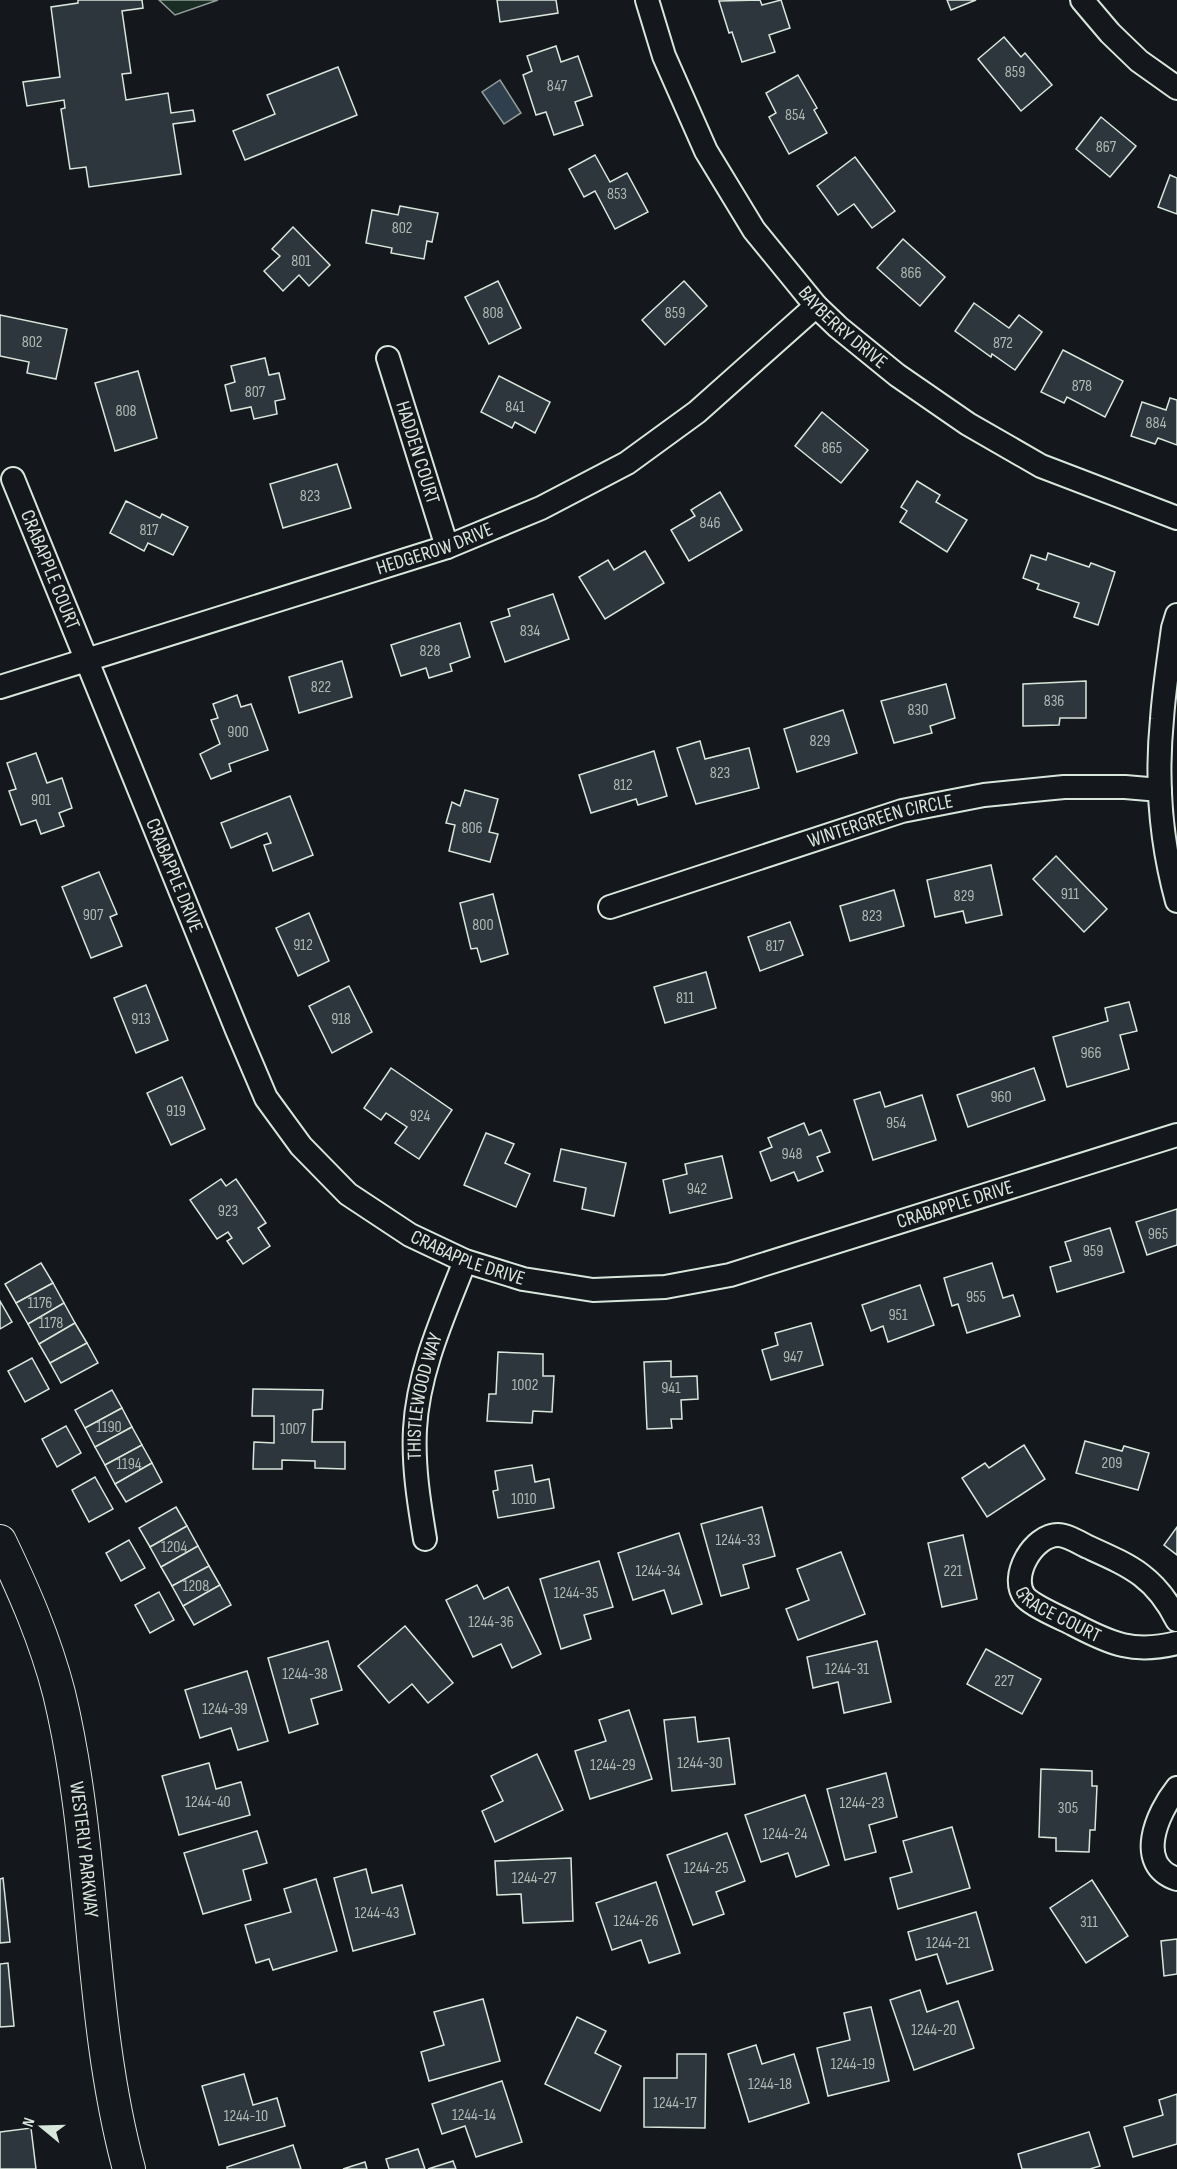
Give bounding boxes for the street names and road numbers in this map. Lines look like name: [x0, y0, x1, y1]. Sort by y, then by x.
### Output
street label: BAYBERRY DRIVE: [793, 281, 892, 374]
street label: HADDEN COURT: [390, 398, 445, 507]
street label: CRABAPPLE COURT: [15, 506, 85, 633]
street label: HEDGEROW DRIVE: [373, 517, 496, 580]
street label: WINTERGREEN CIRCLE: [805, 789, 955, 853]
street label: CRABAPPLE DRIVE: [140, 815, 208, 936]
street label: CRABAPPLE DRIVE: [894, 1175, 1016, 1234]
street label: CRABAPPLE DRIVE: [407, 1225, 528, 1291]
street label: THISTLEWOOD WAY: [403, 1329, 448, 1461]
street label: GRACE COURT: [1009, 1583, 1105, 1648]
street label: WESTERLY PARKWAY: [64, 1780, 103, 1919]

